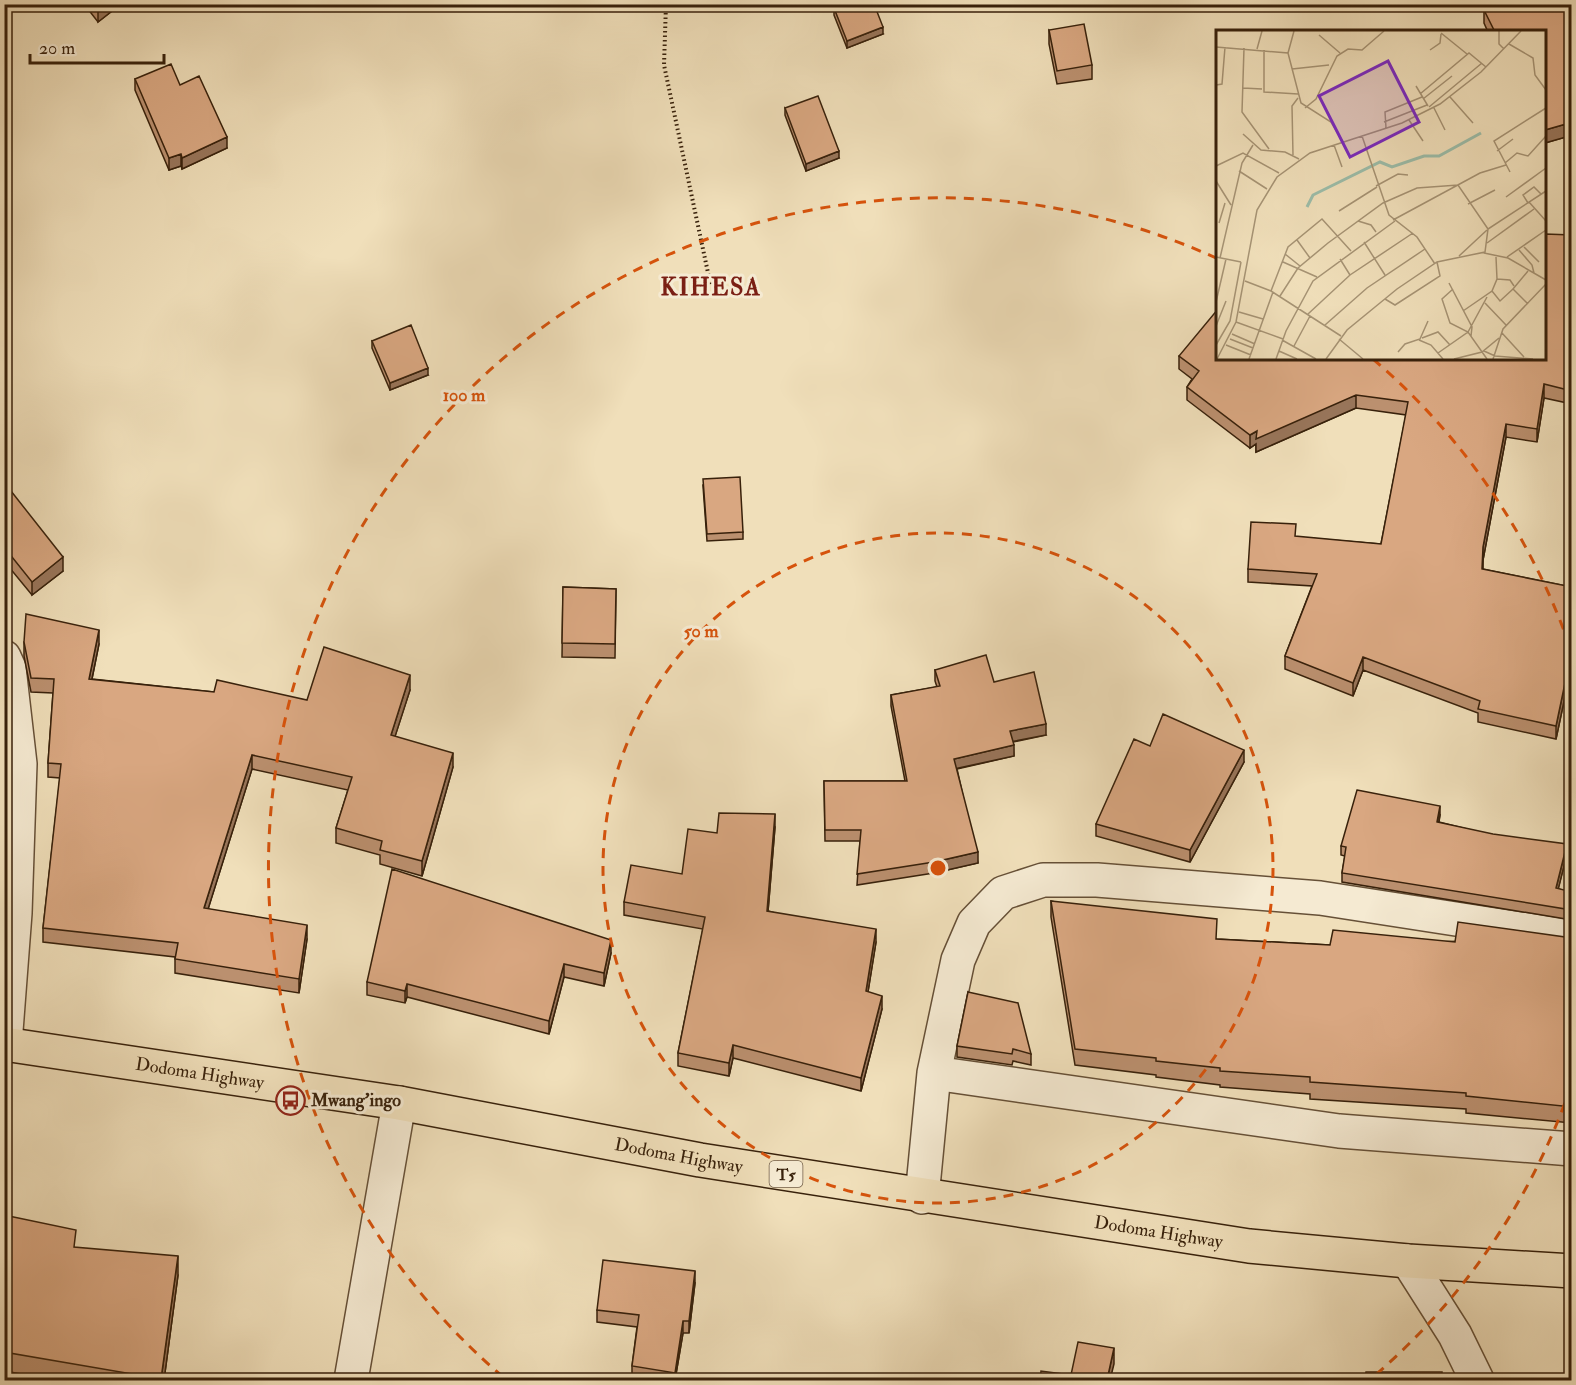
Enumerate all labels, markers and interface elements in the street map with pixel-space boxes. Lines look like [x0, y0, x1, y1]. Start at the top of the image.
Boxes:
scale bar [30, 27, 164, 65]
inset map [1216, 30, 1546, 360]
text: 20 m [39, 37, 75, 60]
district label: KIHESA [660, 272, 762, 303]
text: 100 m [443, 384, 486, 407]
text: 50 m [684, 620, 719, 643]
centre of rings [928, 858, 948, 878]
street label: Dodoma Highway [134, 1053, 267, 1095]
bus stop icon: Mwang'ingo [274, 1084, 306, 1116]
place label: Mwang'ingo [310, 1089, 401, 1112]
street label: Dodoma Highway [613, 1133, 745, 1179]
road number: T5 [770, 1161, 802, 1187]
street label: Dodoma Highway [1093, 1211, 1226, 1254]

